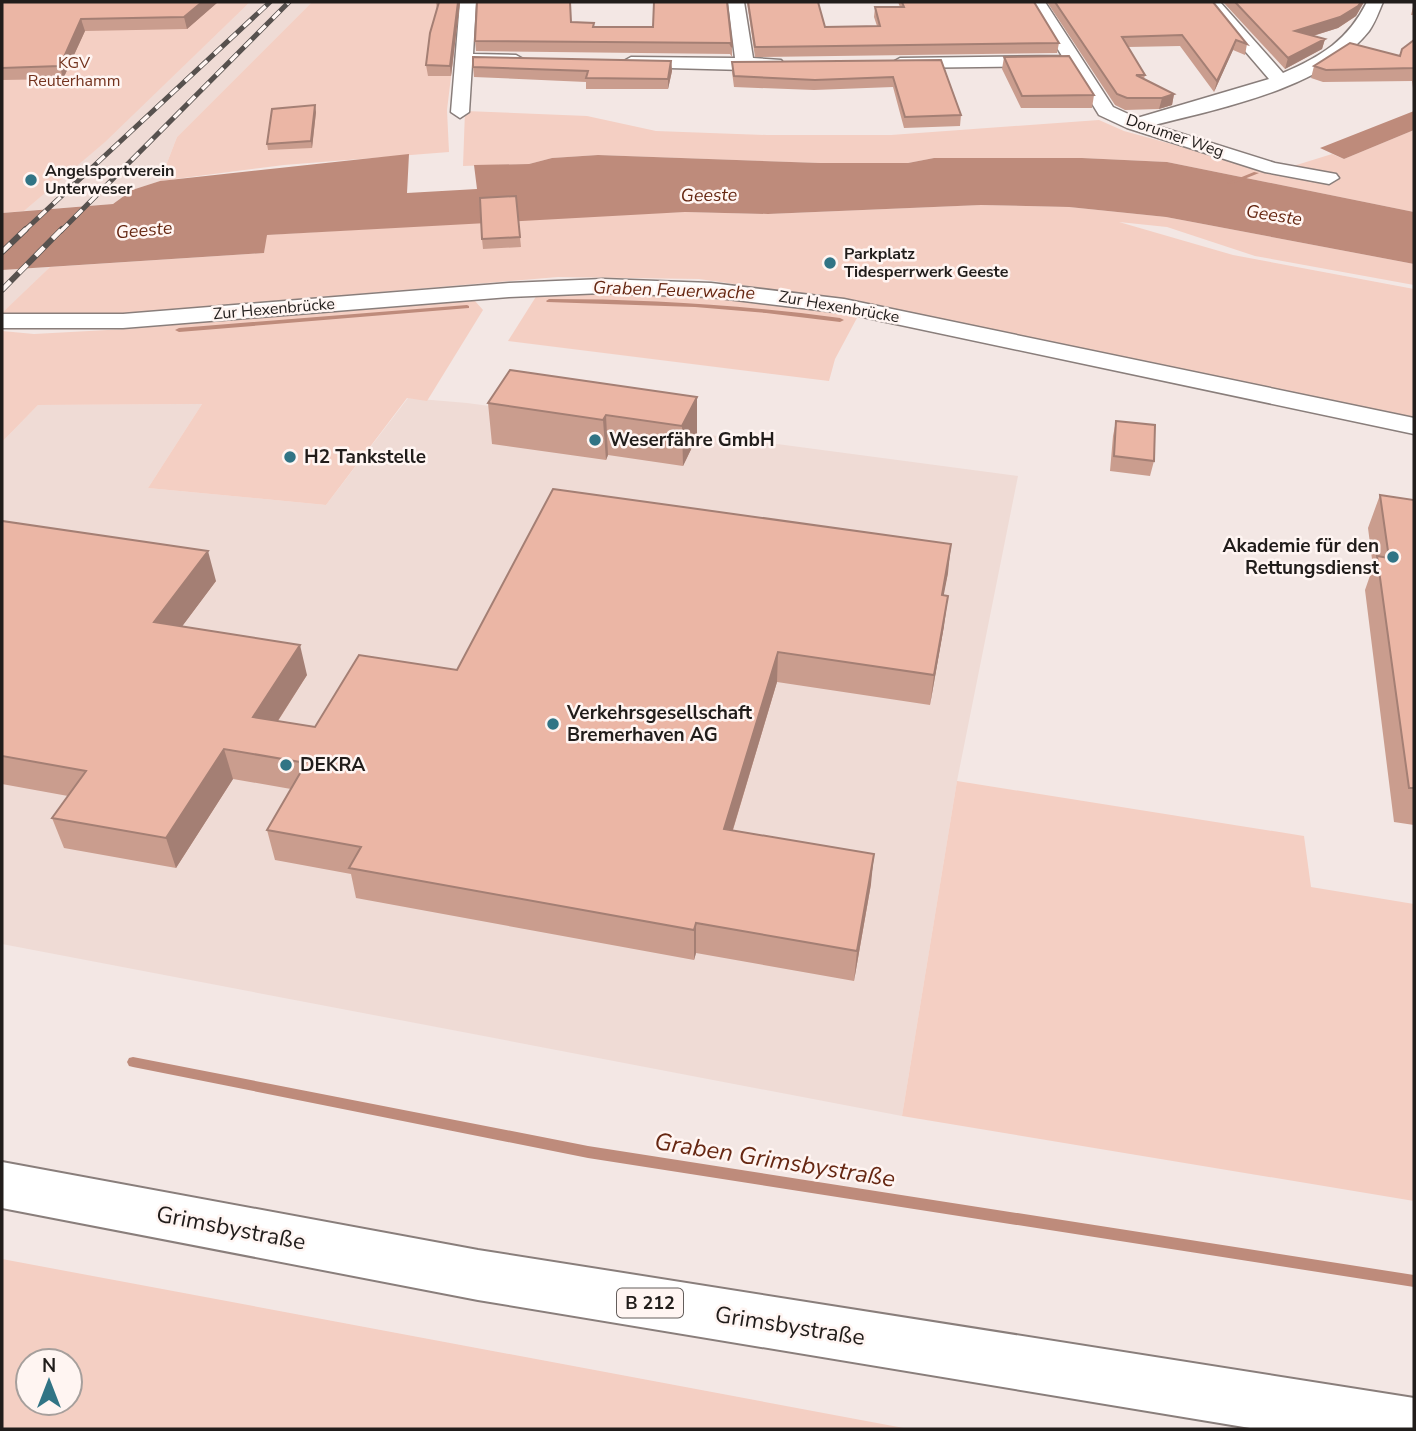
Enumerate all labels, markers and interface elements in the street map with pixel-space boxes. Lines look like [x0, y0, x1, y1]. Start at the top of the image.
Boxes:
park label: KGV Reuterhamm [28, 52, 120, 92]
street label: Dorumer Weg [1123, 109, 1227, 163]
place label: Angelsportverein Unterweser [45, 160, 174, 200]
marker: Angelsportverein Unterweser [23, 172, 39, 188]
water label: Geeste [681, 183, 738, 207]
water label: Geeste [1244, 199, 1304, 231]
water label: Geeste [115, 216, 174, 244]
place label: Parkplatz Tidesperrwerk Geeste [844, 243, 1009, 283]
marker: Parkplatz Tidesperrwerk Geeste [822, 255, 838, 271]
water label: Graben Feuerwache [592, 275, 756, 305]
street label: Zur Hexenbrücke [777, 286, 901, 328]
street label: Zur Hexenbrücke [212, 293, 336, 325]
place label: Weserfähre GmbH [609, 427, 775, 453]
marker: Weserfähre GmbH [587, 432, 603, 448]
place label: H2 Tankstelle [304, 444, 426, 470]
marker: H2 Tankstelle [282, 449, 298, 465]
place label: Akademie für den Rettungsdienst [1222, 533, 1380, 581]
marker: Akademie für den Rettungsdienst [1385, 549, 1401, 565]
place label: Verkehrsgesellschaft Bremerhaven AG [566, 700, 753, 748]
marker: Verkehrsgesellschaft Bremerhaven AG [545, 716, 561, 732]
place label: DEKRA [300, 752, 366, 778]
marker: DEKRA [278, 757, 294, 773]
water label: Graben Grimsbystraße [652, 1125, 898, 1195]
street label: Grimsbystraße [154, 1198, 308, 1258]
road number: B 212 [617, 1288, 683, 1318]
street label: Grimsbystraße [713, 1299, 867, 1353]
north arrow [14, 1347, 84, 1417]
text: N [42, 1353, 56, 1379]

